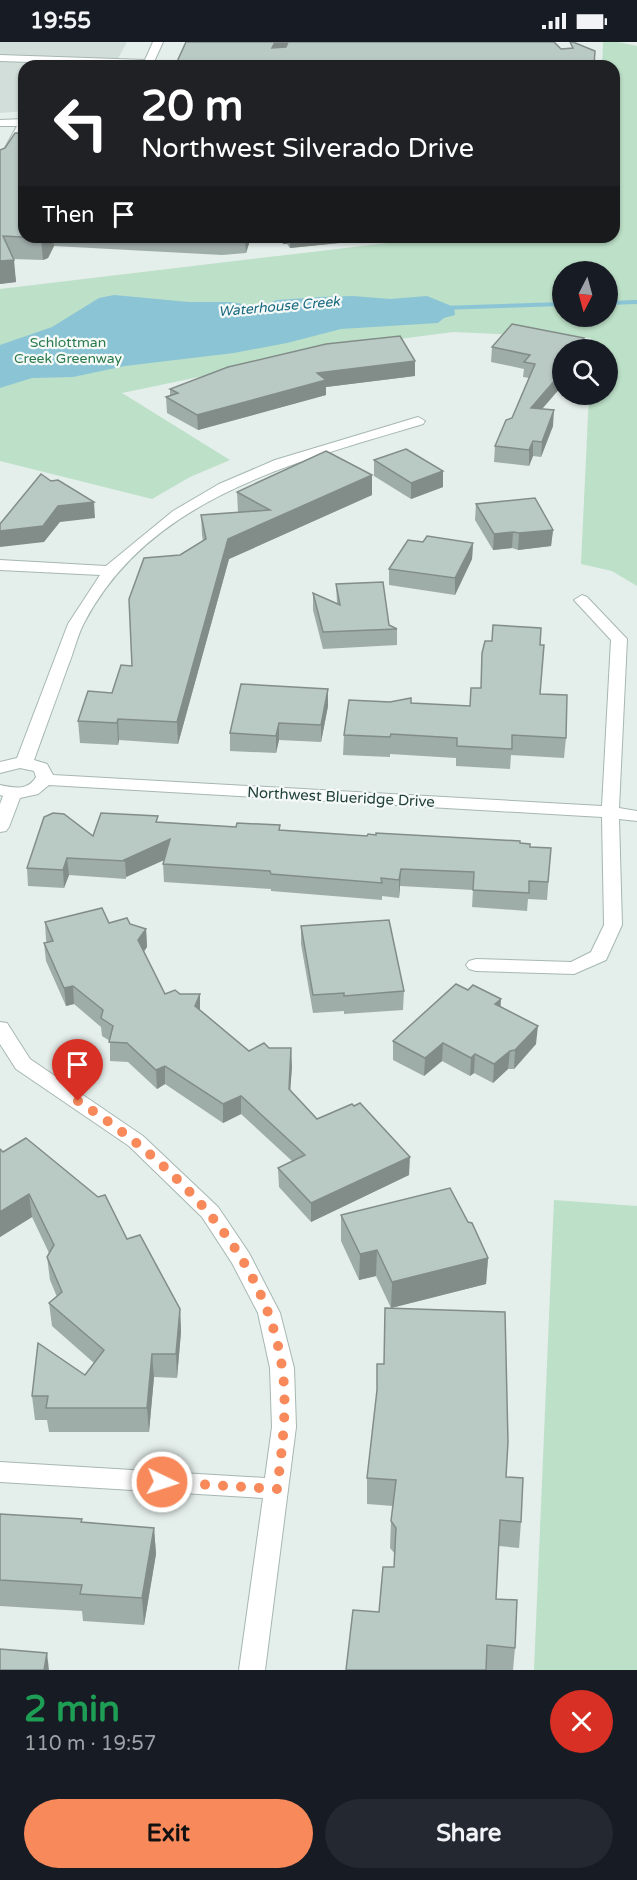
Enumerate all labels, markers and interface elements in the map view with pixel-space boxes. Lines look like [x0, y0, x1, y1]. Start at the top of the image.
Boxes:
text: 19:55 [30, 8, 91, 34]
text: 20 m [141, 81, 243, 132]
icon: left [42, 84, 120, 162]
text: Northwest Silverado Drive [141, 132, 474, 165]
icon: arrive [107, 198, 140, 231]
text: Then [42, 202, 95, 228]
north arrow [552, 261, 618, 327]
map controls [552, 261, 618, 405]
water label: Waterhouse Creek [218, 293, 342, 320]
park label: Schlottman Creek Greenway [14, 334, 123, 367]
button: search [552, 339, 618, 405]
street label: Northwest Blueridge Drive [247, 783, 435, 811]
pin [52, 1039, 103, 1101]
icon: arrive [61, 1048, 94, 1081]
position arrow [130, 1450, 194, 1514]
text: 2 min [24, 1688, 120, 1731]
button: close [550, 1690, 613, 1753]
text: 110 m · 19:57 [24, 1732, 156, 1756]
button: Exit [24, 1799, 313, 1868]
button: Share [325, 1799, 613, 1868]

